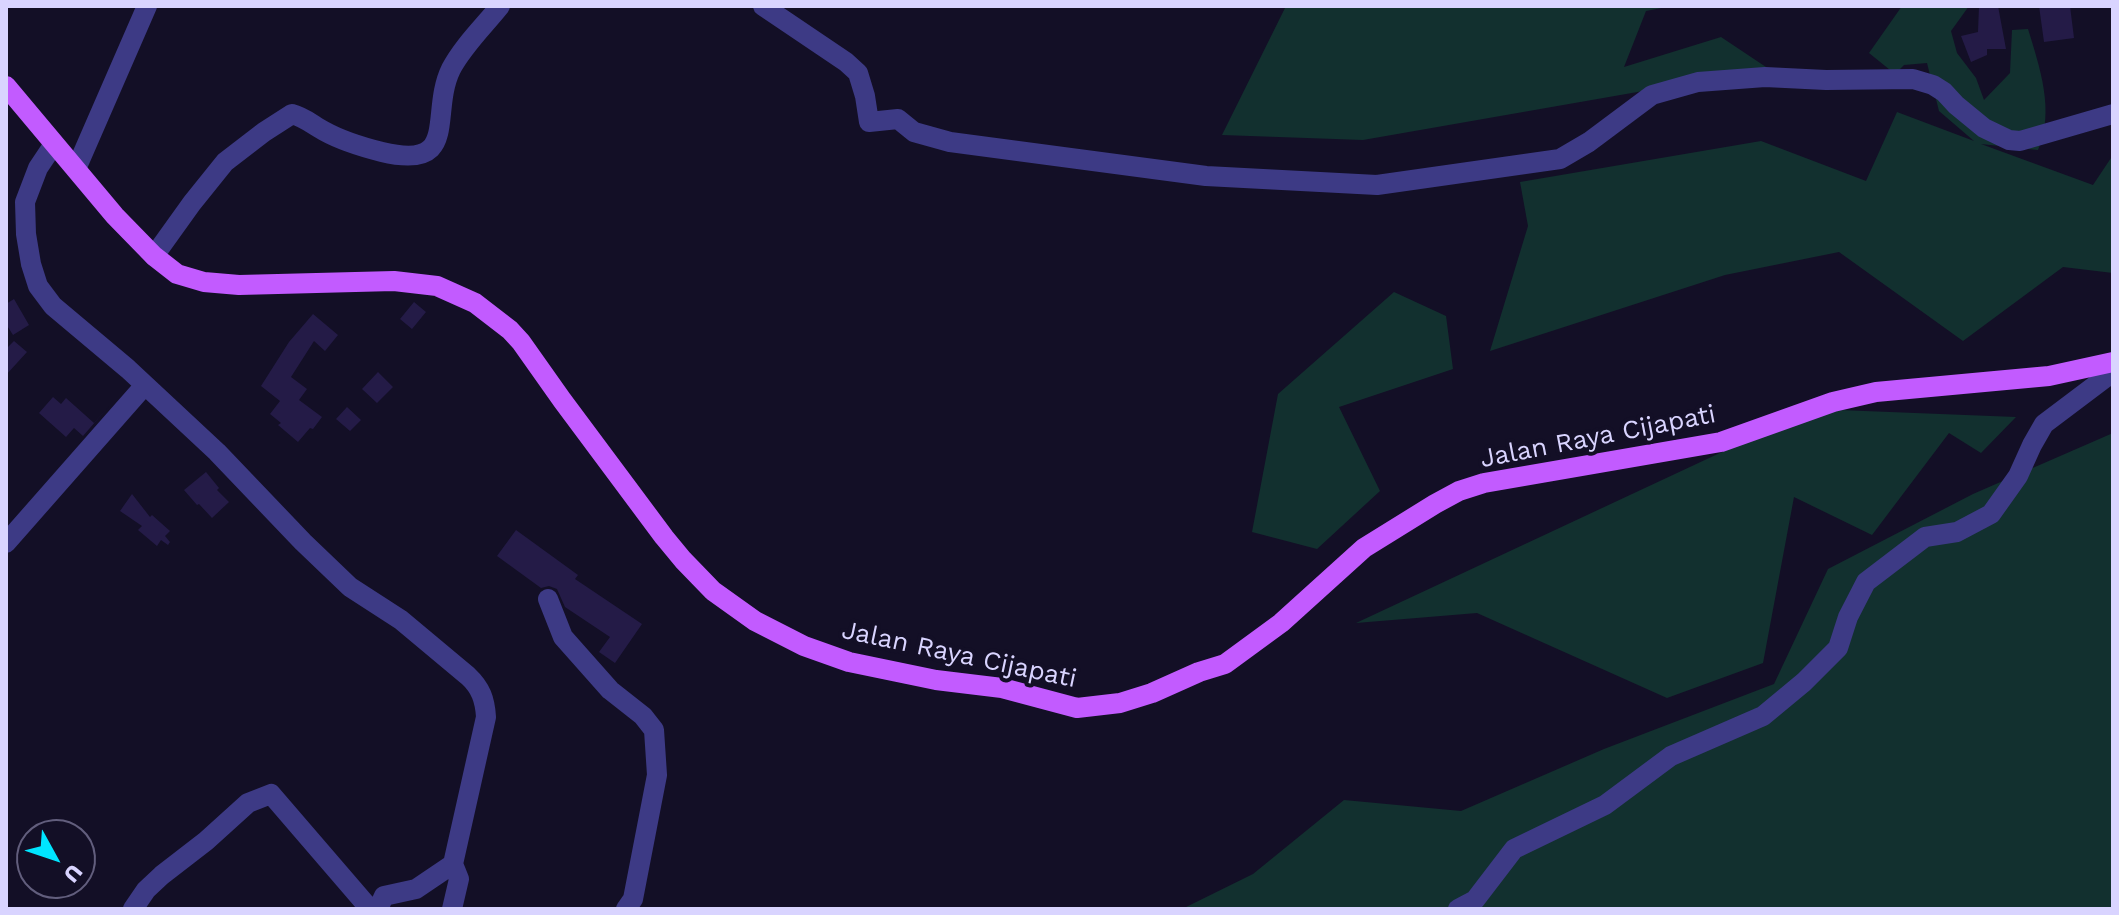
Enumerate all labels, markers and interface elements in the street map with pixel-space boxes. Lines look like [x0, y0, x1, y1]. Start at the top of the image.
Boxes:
street label: Jalan Raya Cijapati [1478, 399, 1718, 475]
street label: Jalan Raya Cijapati [839, 615, 1079, 695]
north arrow [16, 819, 96, 899]
text: U [59, 859, 88, 887]

